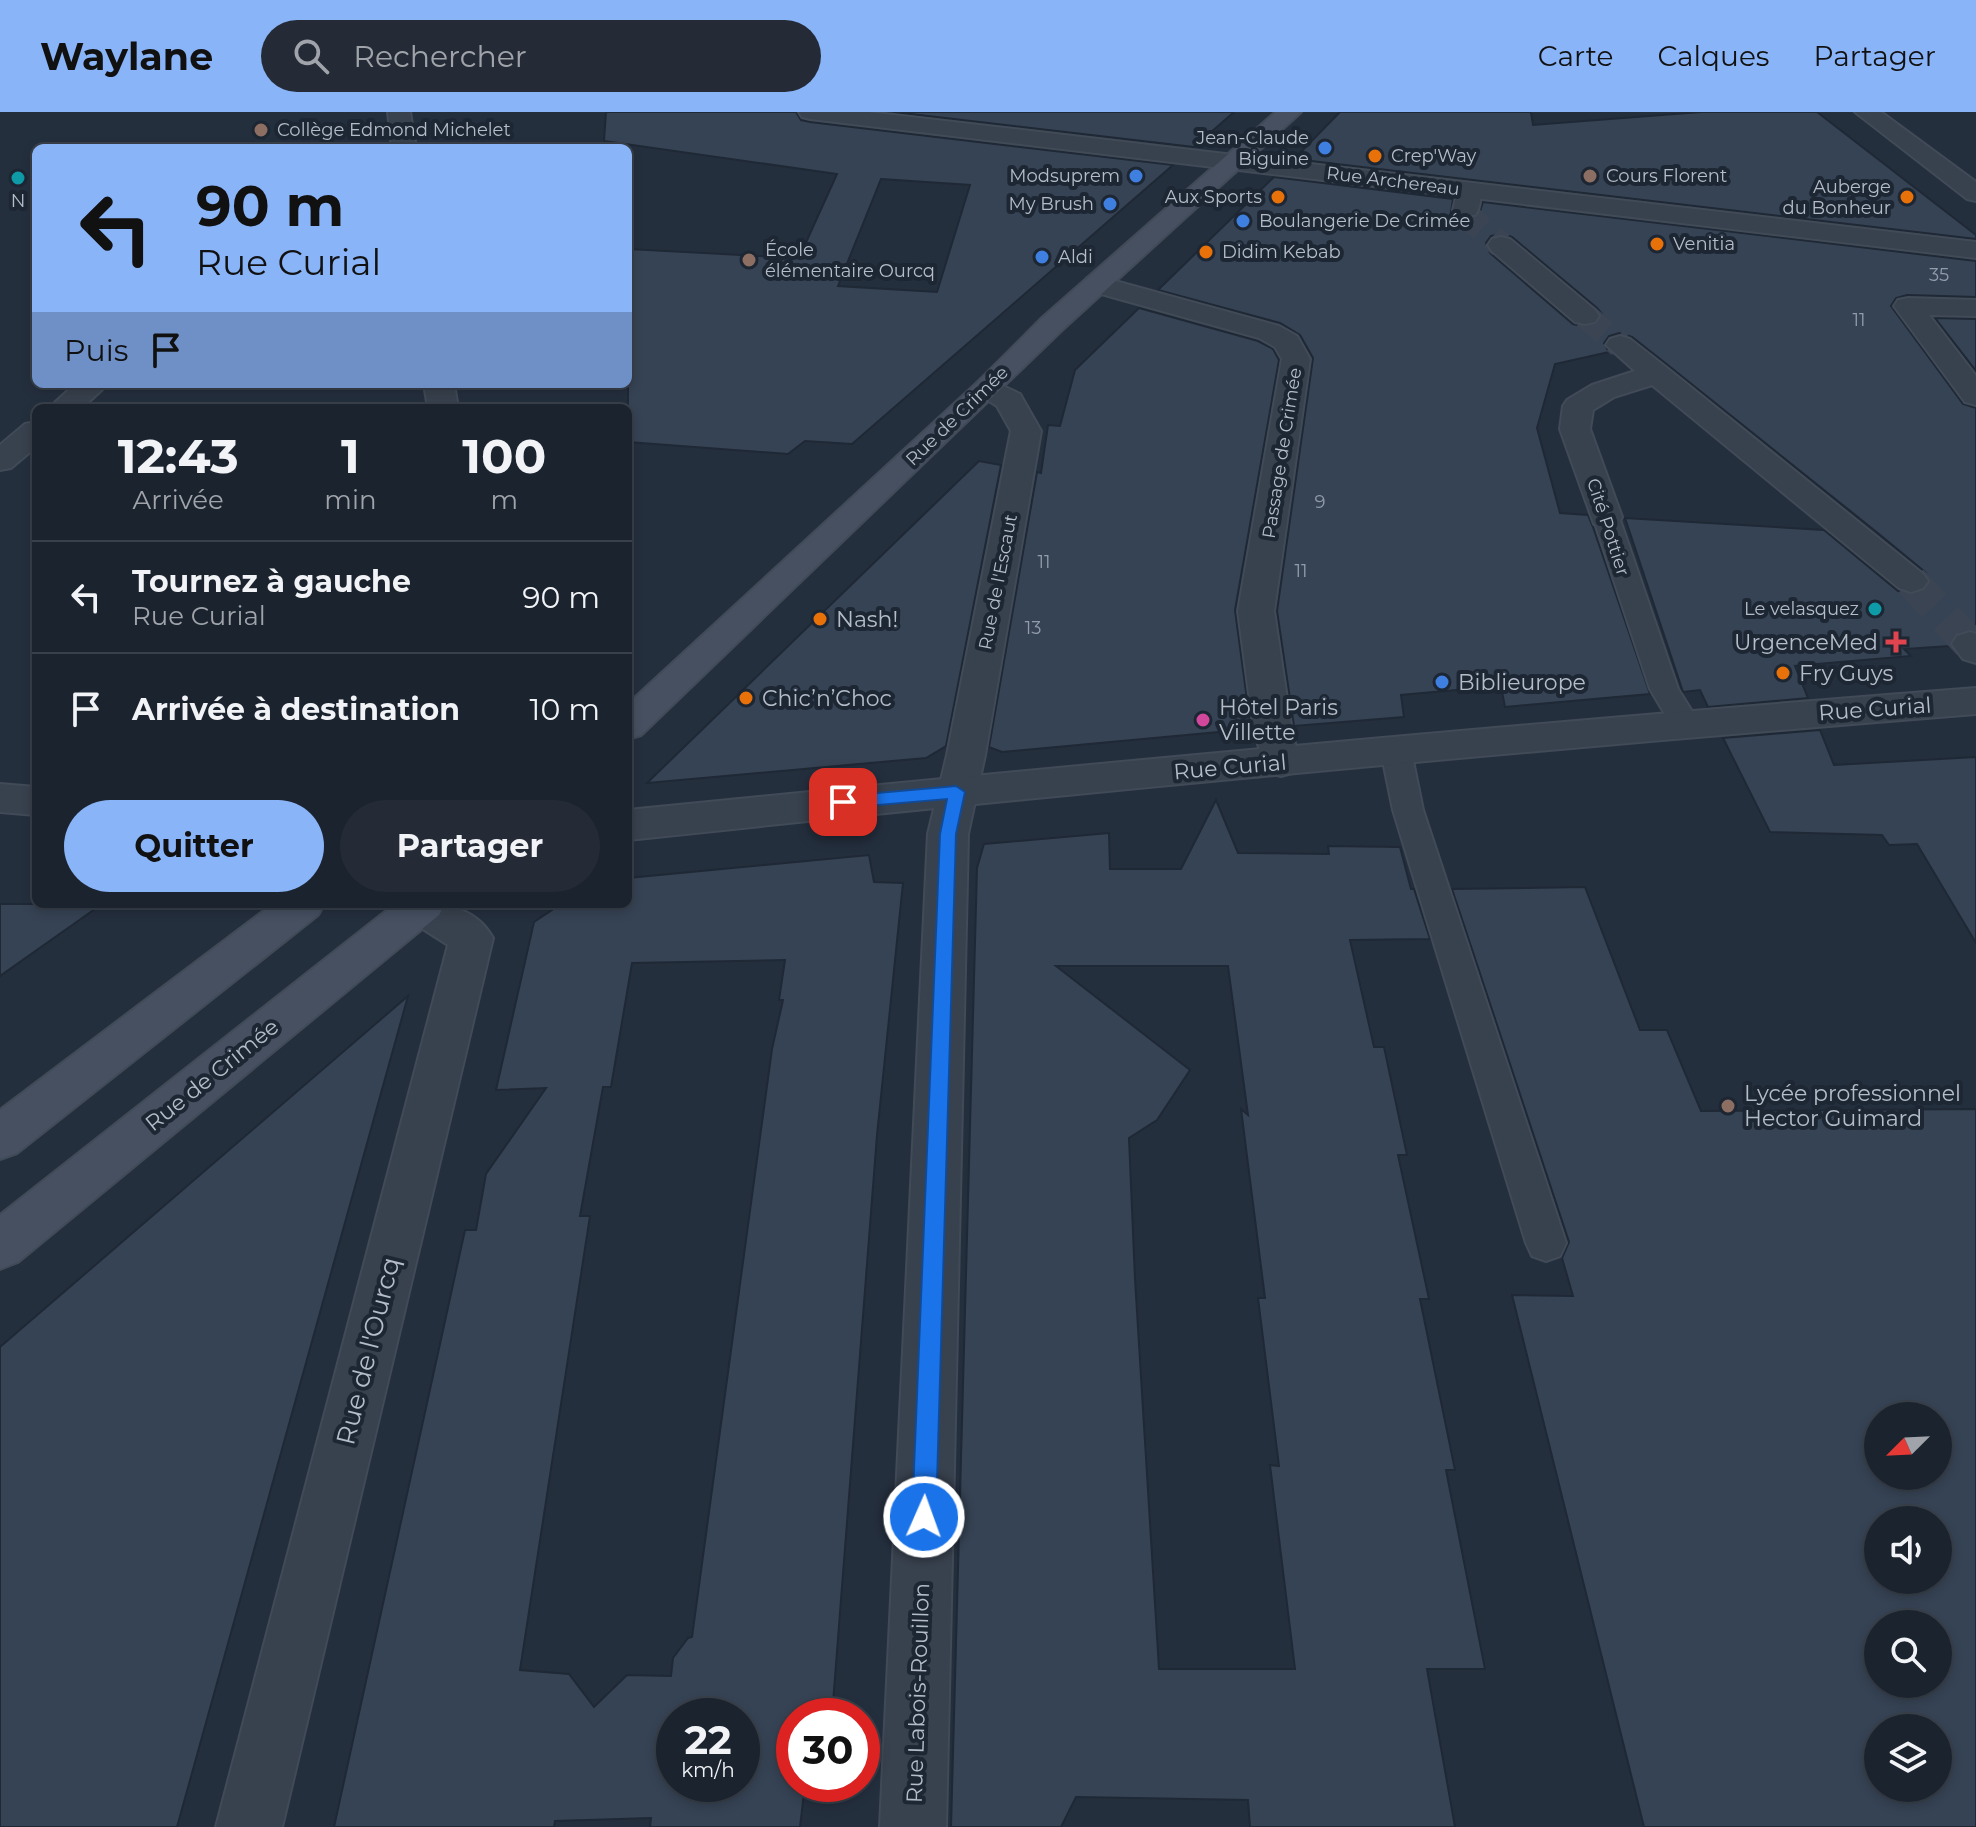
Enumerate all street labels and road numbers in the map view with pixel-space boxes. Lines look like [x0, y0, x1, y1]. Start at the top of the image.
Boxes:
street label: Rue Archereau [1325, 162, 1461, 200]
street label: Rue de Crimée [901, 361, 1013, 470]
street label: Passage de Crimée [1258, 366, 1306, 540]
street label: Cité Pottier [1582, 475, 1634, 579]
street label: Rue de l'Escaut [974, 512, 1022, 652]
street label: Rue Curial [1818, 692, 1932, 726]
street label: Rue Curial [1172, 749, 1288, 785]
street label: Rue de Crimée [140, 1013, 284, 1137]
street label: Rue de l'Ourcq [329, 1254, 407, 1448]
street label: Rue Labois-Rouillon [901, 1582, 935, 1804]

